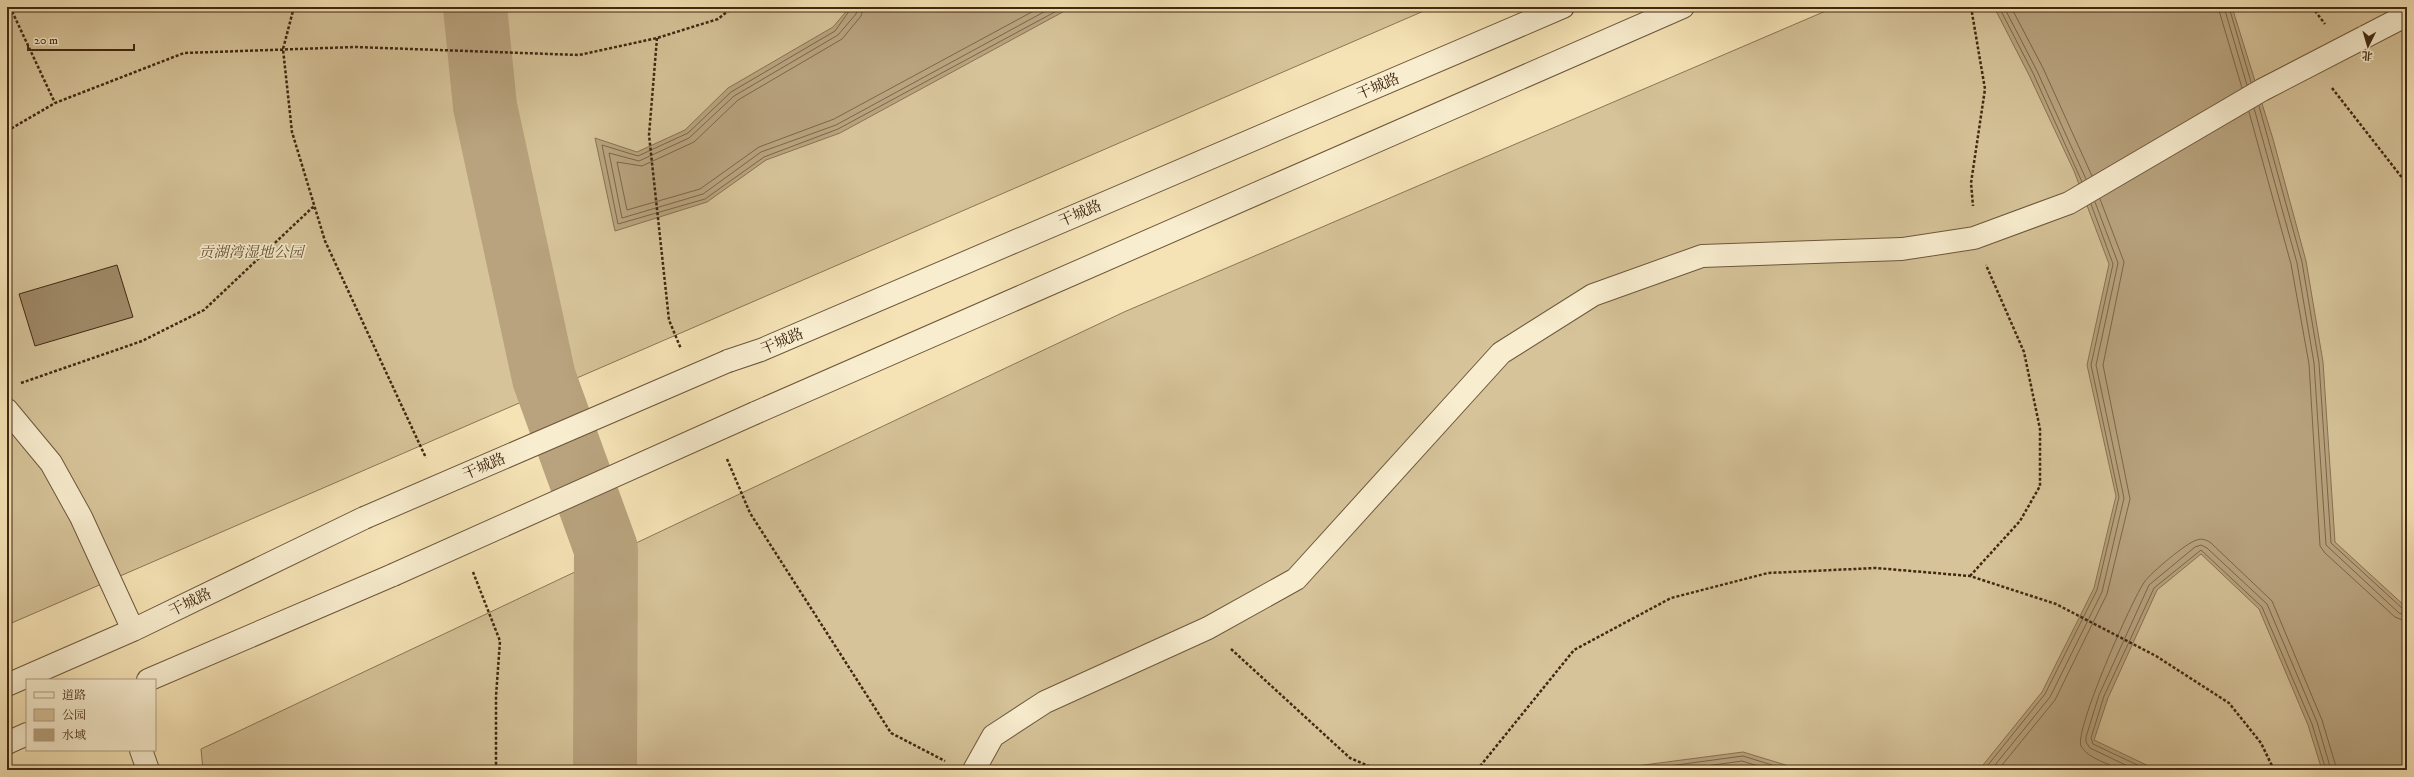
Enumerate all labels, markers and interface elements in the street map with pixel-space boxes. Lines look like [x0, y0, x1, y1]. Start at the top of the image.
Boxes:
scale bar [28, 26, 134, 52]
north arrow [2348, 26, 2388, 66]
text: 20 m [34, 33, 58, 48]
text: 北 [2361, 48, 2373, 62]
street label: 干城路 [1354, 69, 1403, 104]
street label: 干城路 [1056, 196, 1105, 231]
park label: 贡湖湾湿地公园 [198, 243, 305, 262]
street label: 干城路 [758, 324, 807, 359]
street label: 干城路 [460, 449, 509, 484]
street label: 干城路 [166, 584, 215, 621]
legend [26, 679, 156, 751]
text: 道路 [62, 688, 86, 703]
text: 公园 [62, 708, 86, 723]
text: 水域 [62, 728, 86, 743]

